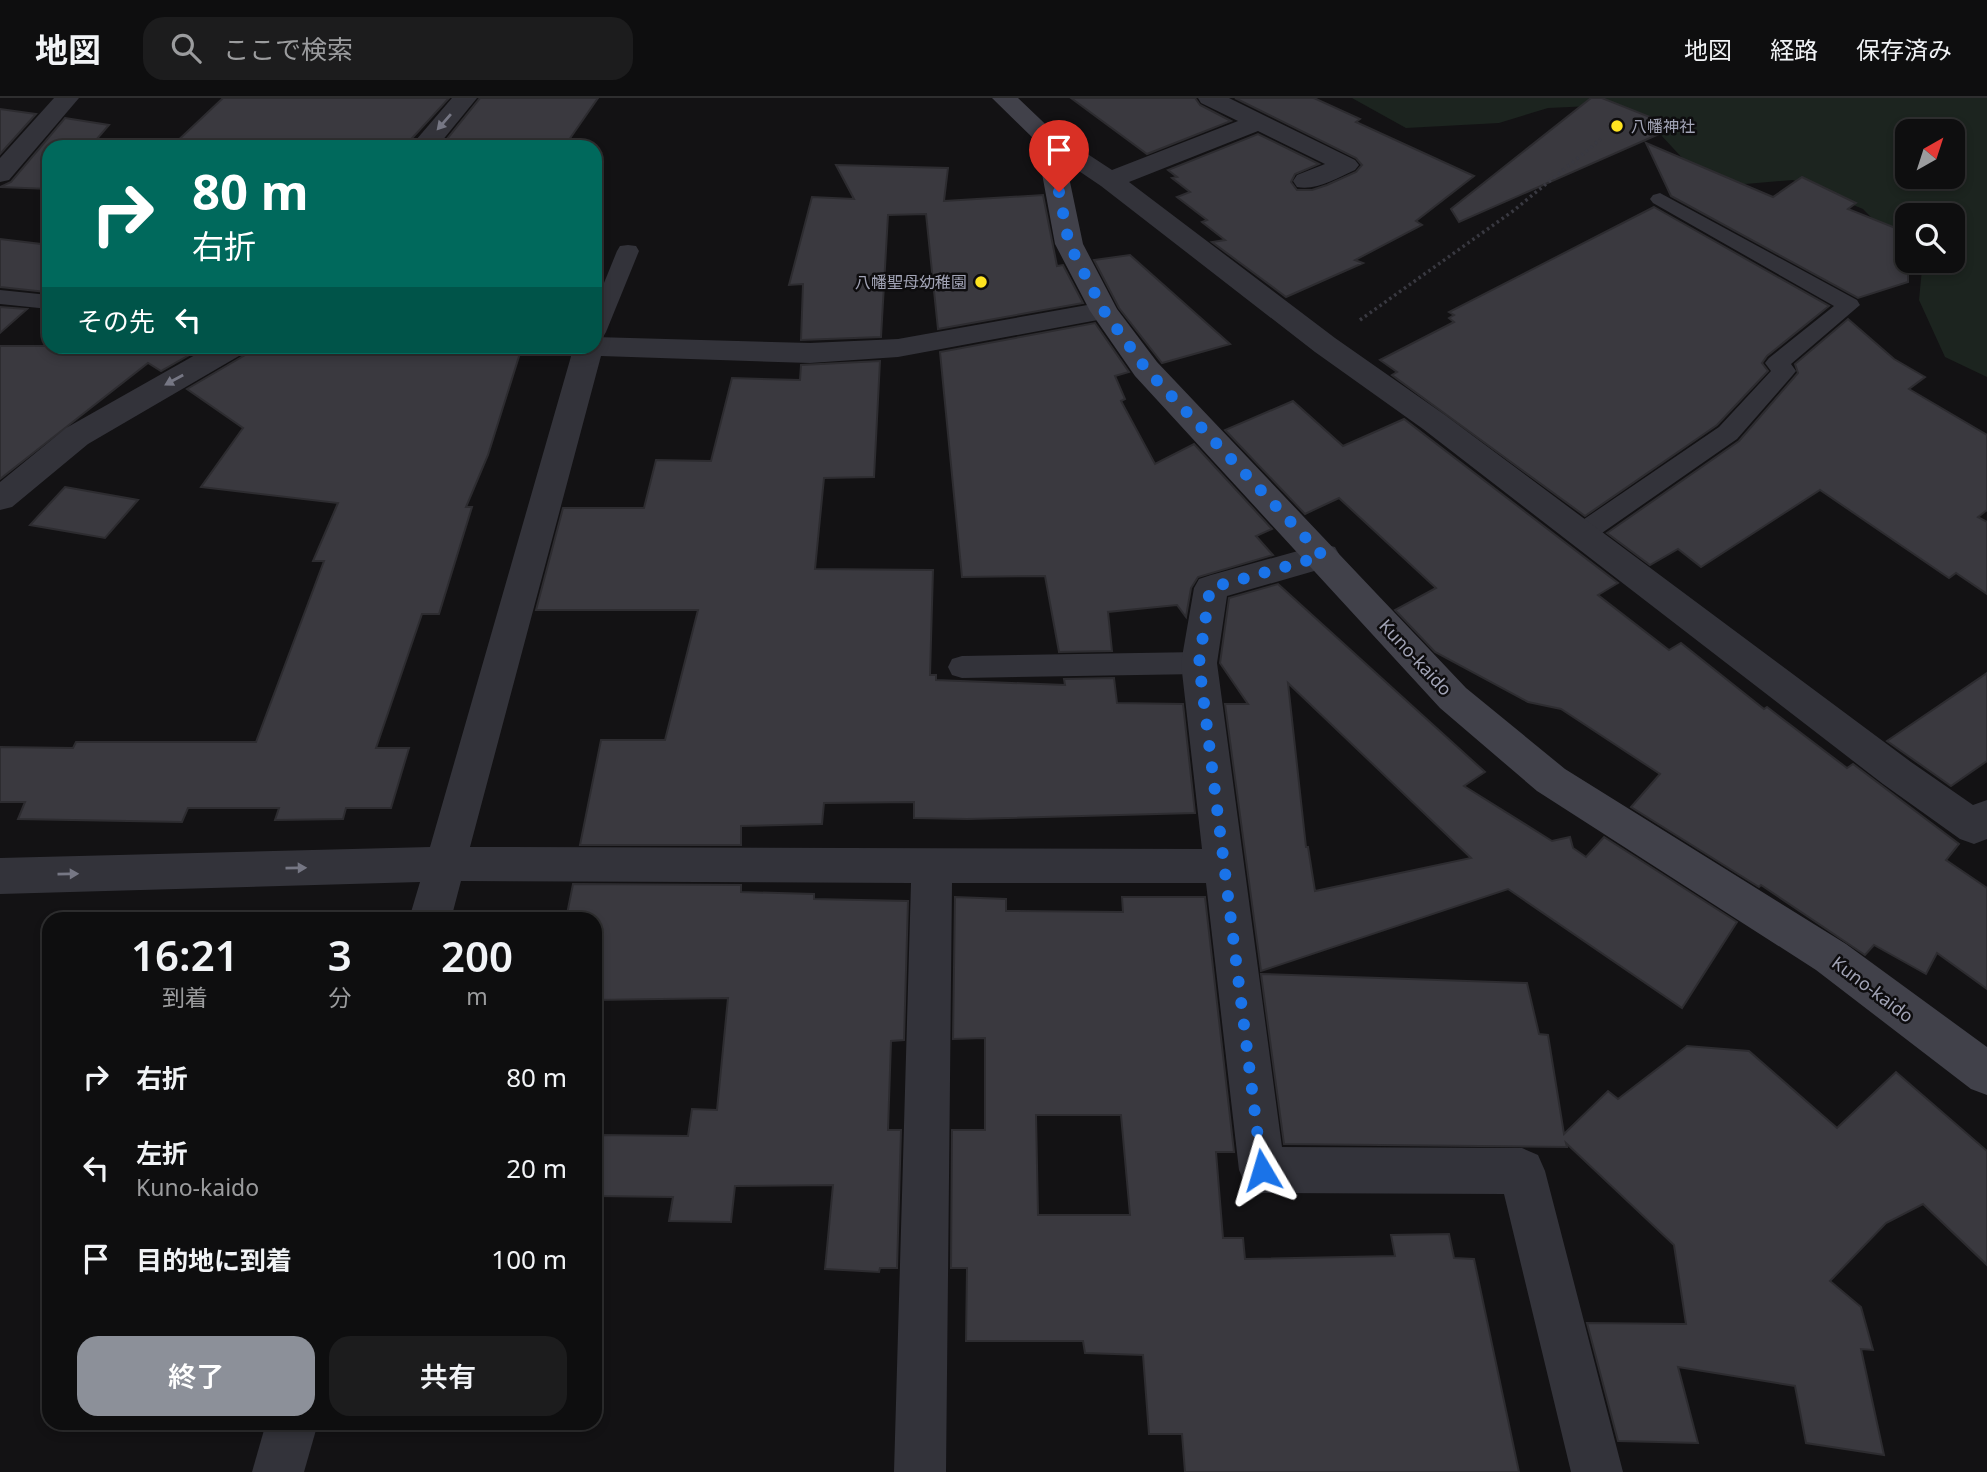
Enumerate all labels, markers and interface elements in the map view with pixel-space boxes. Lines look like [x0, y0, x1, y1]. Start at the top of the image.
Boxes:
search box [143, 17, 633, 80]
text: 地図 [35, 27, 101, 72]
icon: search [167, 29, 205, 67]
text: ここで検索 [223, 31, 353, 67]
text: 地図 [1684, 33, 1732, 66]
text: 経路 [1770, 33, 1818, 66]
text: 保存済み [1856, 33, 1952, 66]
one-way arrow [437, 114, 452, 131]
place label: 八幡神社 [1631, 115, 1695, 137]
marker: 八幡神社 [1609, 118, 1625, 134]
north arrow [1895, 119, 1965, 189]
map controls [1895, 119, 1965, 273]
pin [1029, 120, 1089, 192]
icon: arrive [1040, 131, 1078, 169]
text: 80 m [192, 158, 309, 224]
icon: right [77, 168, 168, 259]
button: search [1895, 203, 1965, 273]
text: 右折 [192, 224, 256, 267]
place label: 八幡聖母幼稚園 [855, 271, 967, 293]
marker: 八幡聖母幼稚園 [973, 274, 989, 290]
icon: left [169, 301, 207, 339]
text: その先 [77, 303, 155, 339]
one-way arrow [165, 374, 184, 386]
street label: Kuno-kaido [1374, 614, 1458, 700]
one-way arrow [285, 862, 307, 874]
one-way arrow [57, 868, 79, 880]
text: 16:21 [131, 926, 239, 983]
text: 3 [328, 926, 352, 983]
text: 200 [441, 927, 513, 984]
street label: Kuno-kaido [1827, 950, 1919, 1028]
text: m [466, 980, 488, 1012]
text: 到着 [162, 981, 208, 1013]
text: 分 [328, 981, 351, 1013]
icon: right [77, 1058, 115, 1096]
text: 80 m [506, 1059, 567, 1095]
text: 右折 [136, 1060, 188, 1096]
position arrow [1225, 1133, 1299, 1207]
text: 左折 [136, 1135, 188, 1171]
icon: left [77, 1149, 115, 1187]
text: 20 m [506, 1150, 567, 1186]
text: Kuno-kaido [136, 1171, 259, 1203]
icon: arrive [77, 1240, 115, 1278]
text: 100 m [491, 1241, 567, 1277]
text: 目的地に到着 [136, 1242, 292, 1278]
button: 終了 [77, 1336, 315, 1416]
button: 共有 [329, 1336, 567, 1416]

